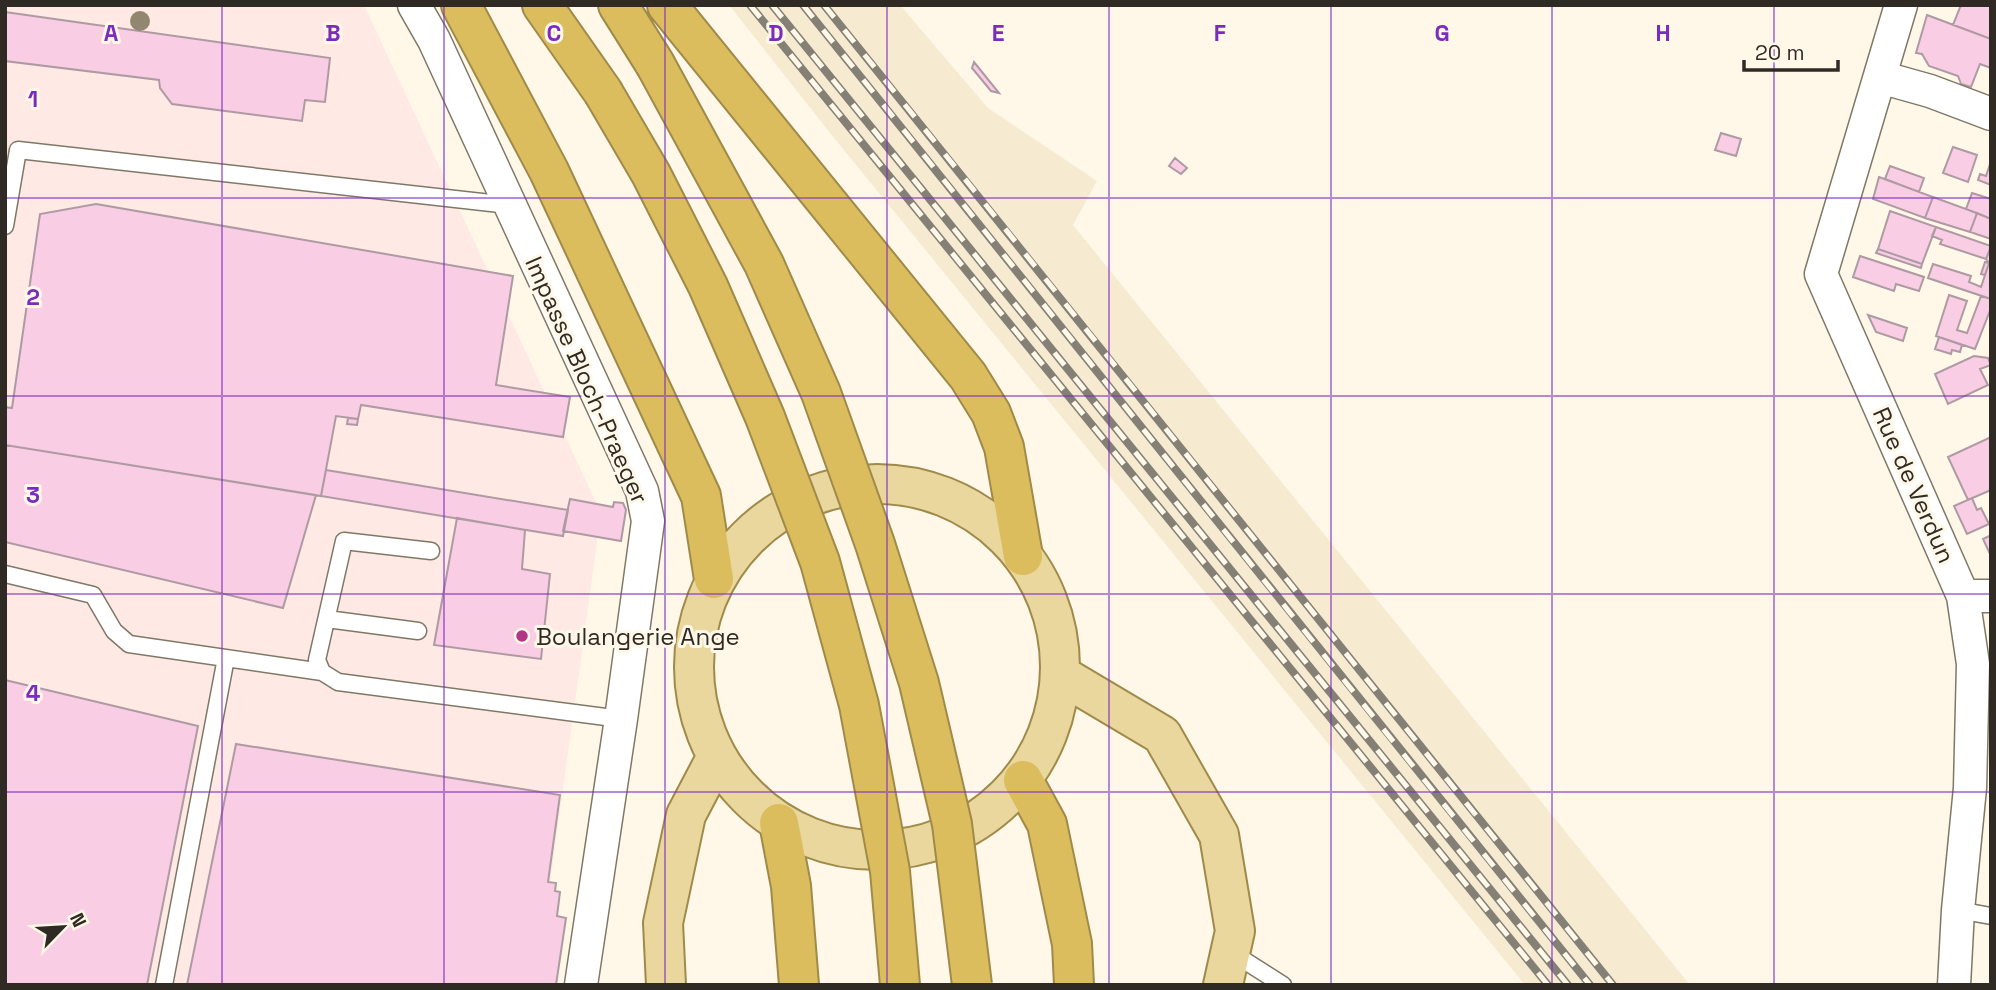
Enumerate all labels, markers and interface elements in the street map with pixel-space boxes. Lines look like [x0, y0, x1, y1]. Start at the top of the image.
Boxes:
text: A [104, 18, 119, 48]
text: B [325, 18, 341, 48]
text: C [547, 18, 561, 48]
text: D [768, 18, 784, 48]
text: E [992, 18, 1004, 48]
text: F [1214, 18, 1226, 48]
text: G [1434, 18, 1450, 48]
text: H [1655, 18, 1671, 48]
scale bar [1744, 28, 1839, 72]
text: 20 m [1755, 39, 1805, 66]
text: 1 [28, 84, 38, 114]
street label: Impasse Bloch-Praeger [518, 252, 656, 508]
text: 2 [26, 282, 40, 312]
street label: Rue de Verdun [1866, 402, 1962, 568]
text: 3 [26, 480, 40, 510]
place label: Boulangerie Ange [536, 621, 740, 652]
marker: Boulangerie Ange [514, 628, 530, 644]
text: 4 [26, 678, 41, 708]
north arrow [28, 892, 98, 962]
text: N [64, 909, 92, 931]

